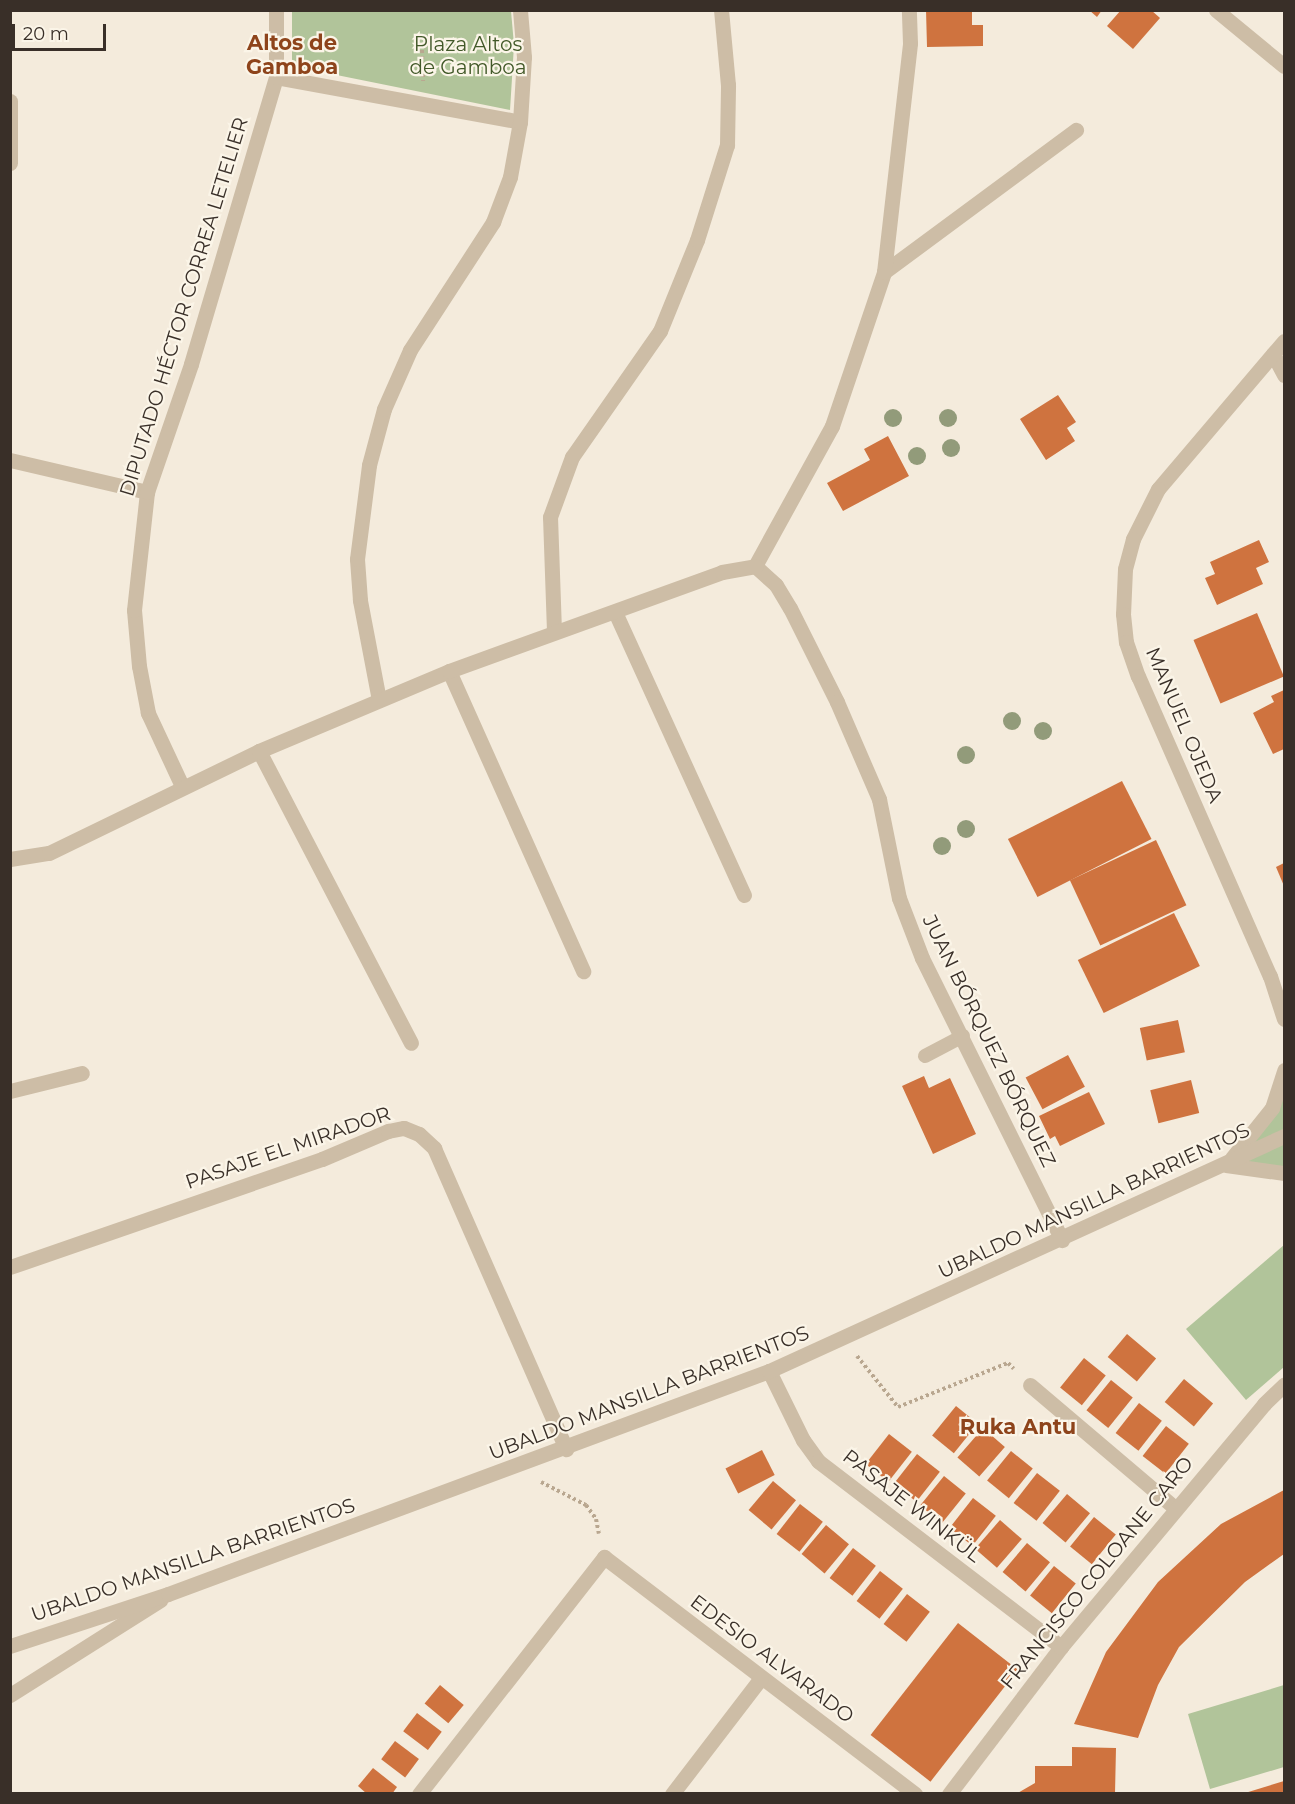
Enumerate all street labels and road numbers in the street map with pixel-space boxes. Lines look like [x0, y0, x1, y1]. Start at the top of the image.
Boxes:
street label: DIPUTADO HÉCTOR CORREA LETELIER [115, 115, 253, 499]
street label: MANUEL OJEDA [1140, 644, 1228, 806]
street label: JUAN BÓRQUEZ BÓRQUEZ [917, 911, 1061, 1171]
street label: PASAJE EL MIRADOR [182, 1102, 394, 1194]
street label: UBALDO MANSILLA BARRIENTOS [934, 1118, 1254, 1284]
street label: UBALDO MANSILLA BARRIENTOS [486, 1321, 812, 1465]
street label: PASAJE WINKÜL [838, 1444, 986, 1568]
street label: FRANCISCO COLOANE CARO [996, 1452, 1198, 1694]
street label: UBALDO MANSILLA BARRIENTOS [28, 1493, 358, 1627]
street label: EDESIO ALVARADO [686, 1590, 858, 1728]

